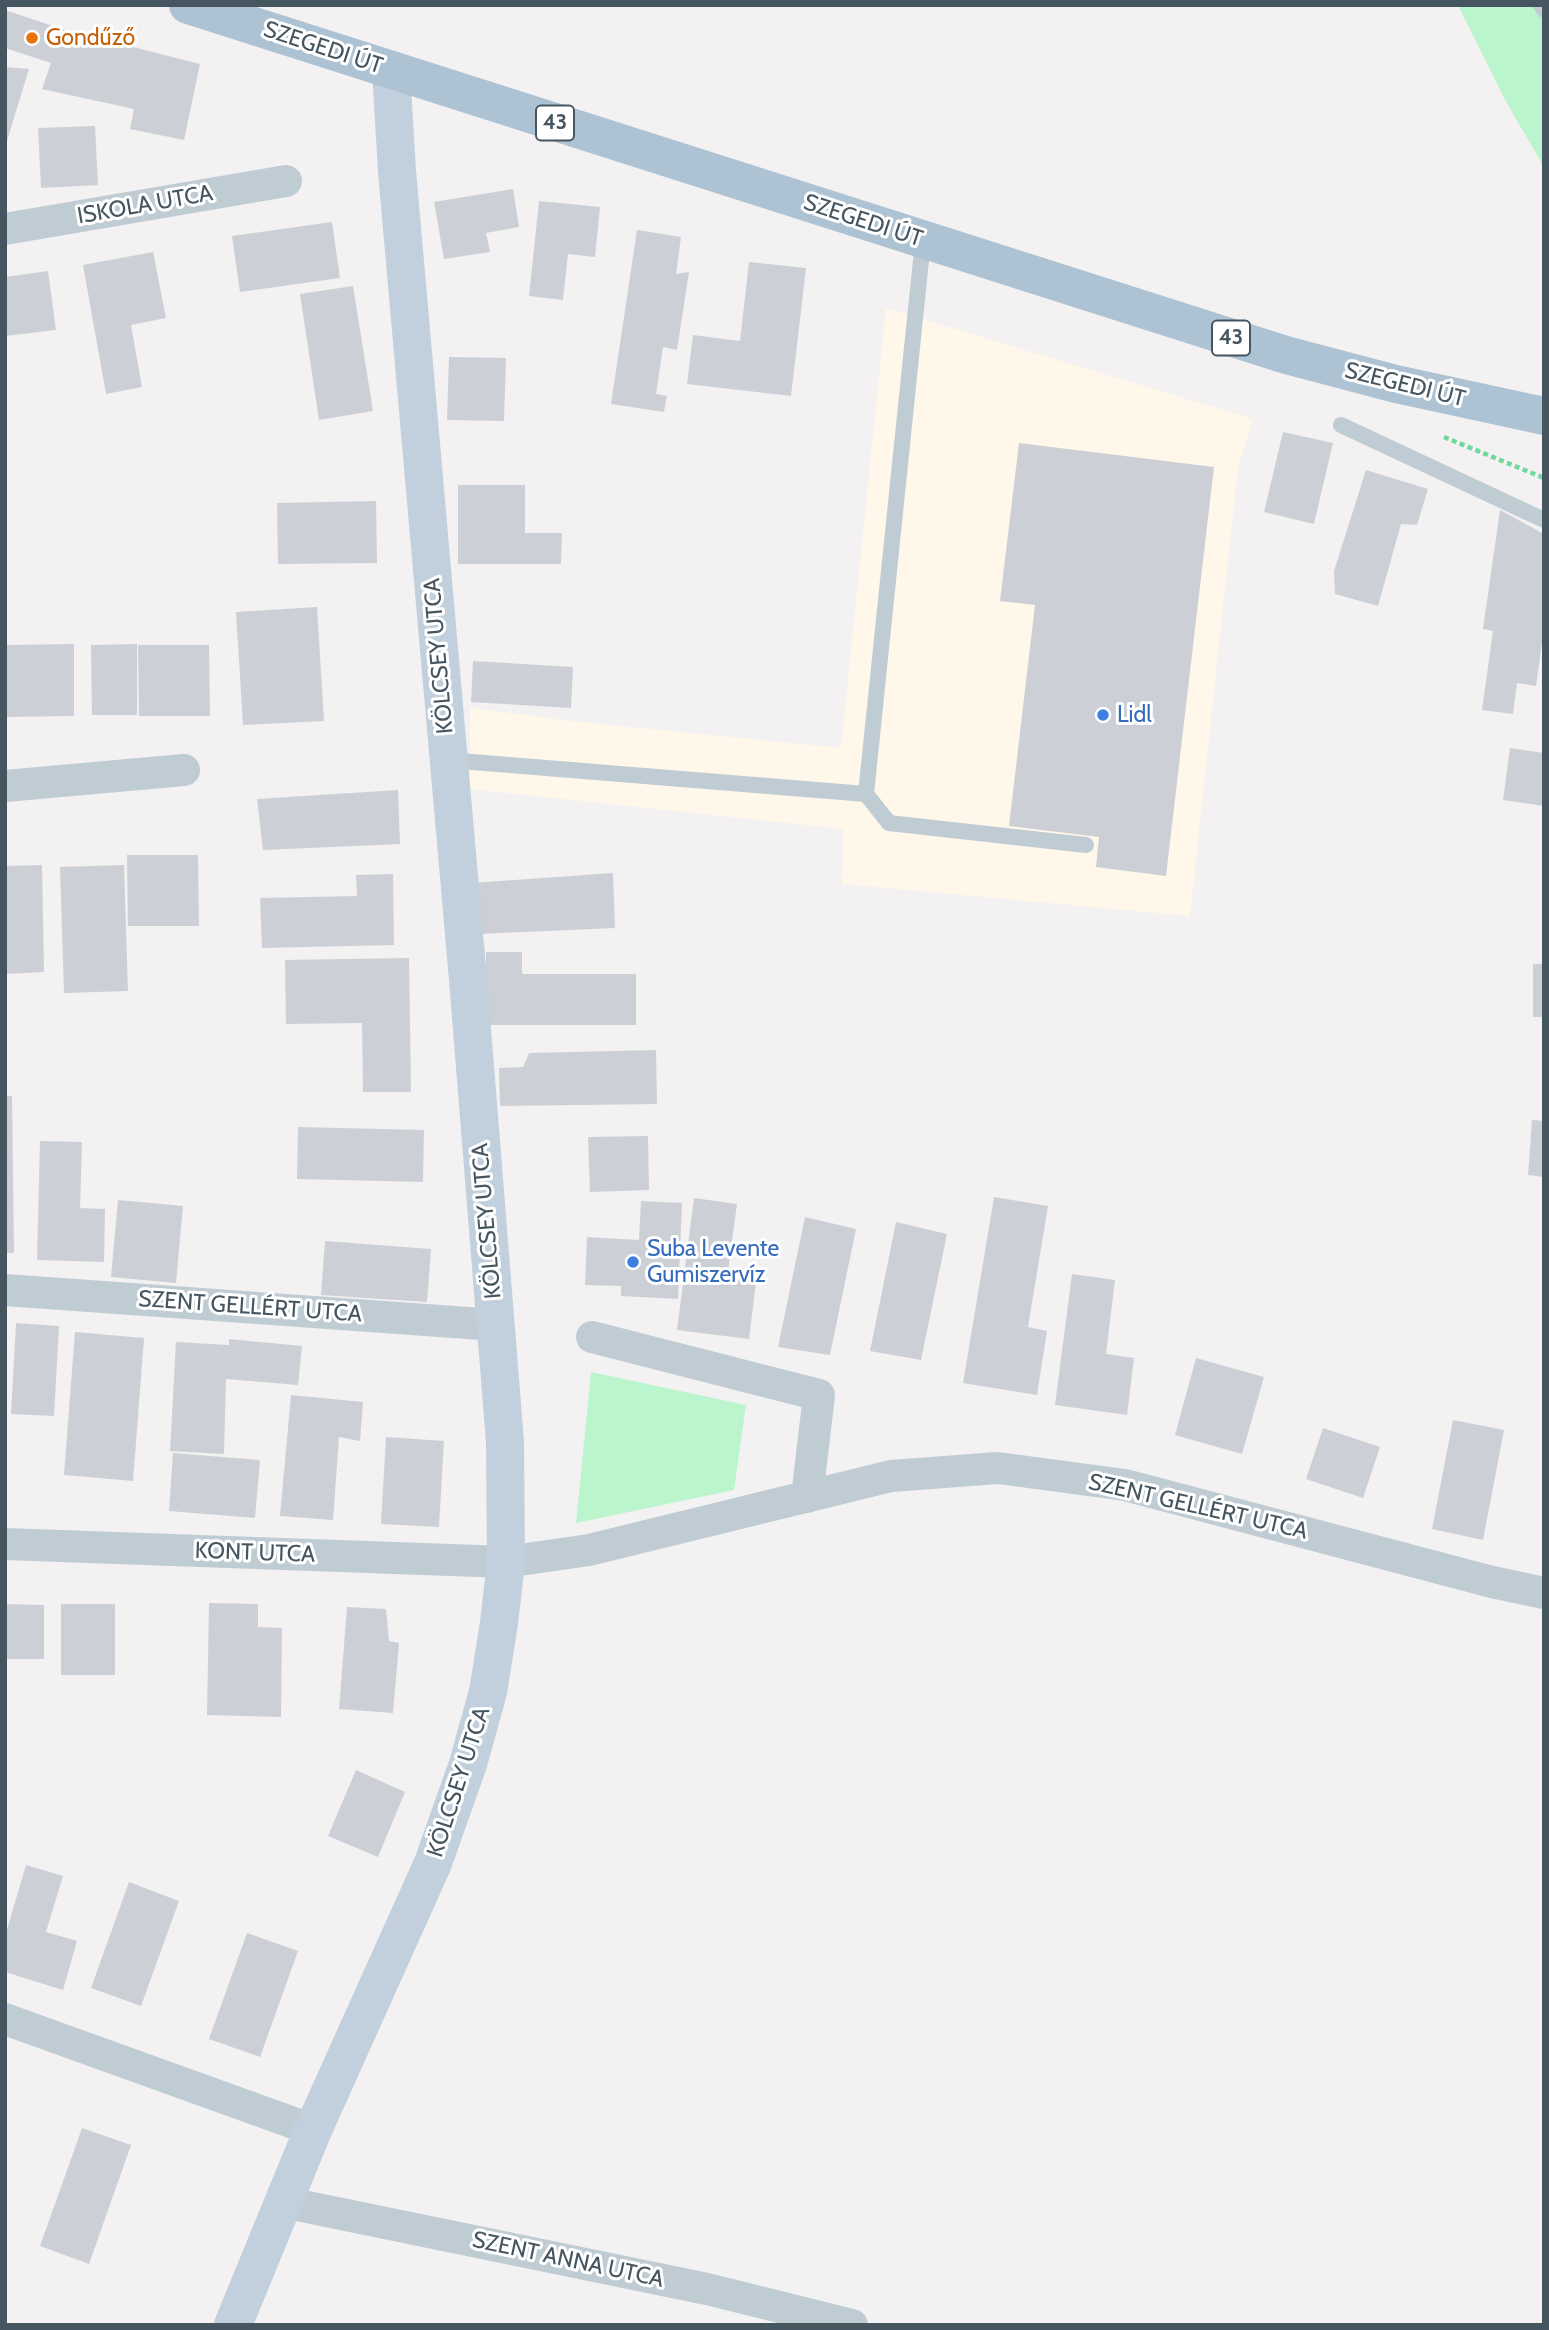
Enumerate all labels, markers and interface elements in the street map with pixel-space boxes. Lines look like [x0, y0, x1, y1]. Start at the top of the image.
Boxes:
street label: SZEGEDI ÚT [260, 16, 386, 80]
place label: Gondűző [46, 24, 135, 52]
marker: Gondűző [24, 30, 40, 46]
road number: 43 [536, 106, 574, 140]
street label: ISKOLA UTCA [75, 180, 215, 230]
street label: SZEGEDI ÚT [800, 189, 926, 253]
road number: 43 [1212, 320, 1250, 356]
street label: SZEGEDI ÚT [1342, 357, 1468, 413]
street label: KÖLCSEY UTCA [418, 577, 460, 735]
place label: Lidl [1117, 701, 1152, 729]
marker: Lidl [1095, 707, 1111, 723]
street label: KÖLCSEY UTCA [466, 1142, 508, 1300]
place label: Suba Levente Gumiszervíz [647, 1235, 779, 1289]
marker: Suba Levente Gumiszervíz [625, 1254, 641, 1270]
street label: SZENT GELLÉRT UTCA [137, 1285, 363, 1329]
street label: SZENT GELLÉRT UTCA [1086, 1468, 1310, 1546]
street label: KONT UTCA [194, 1537, 316, 1569]
street label: KÖLCSEY UTCA [422, 1703, 496, 1861]
street label: SZENT ANNA UTCA [470, 2226, 666, 2294]

